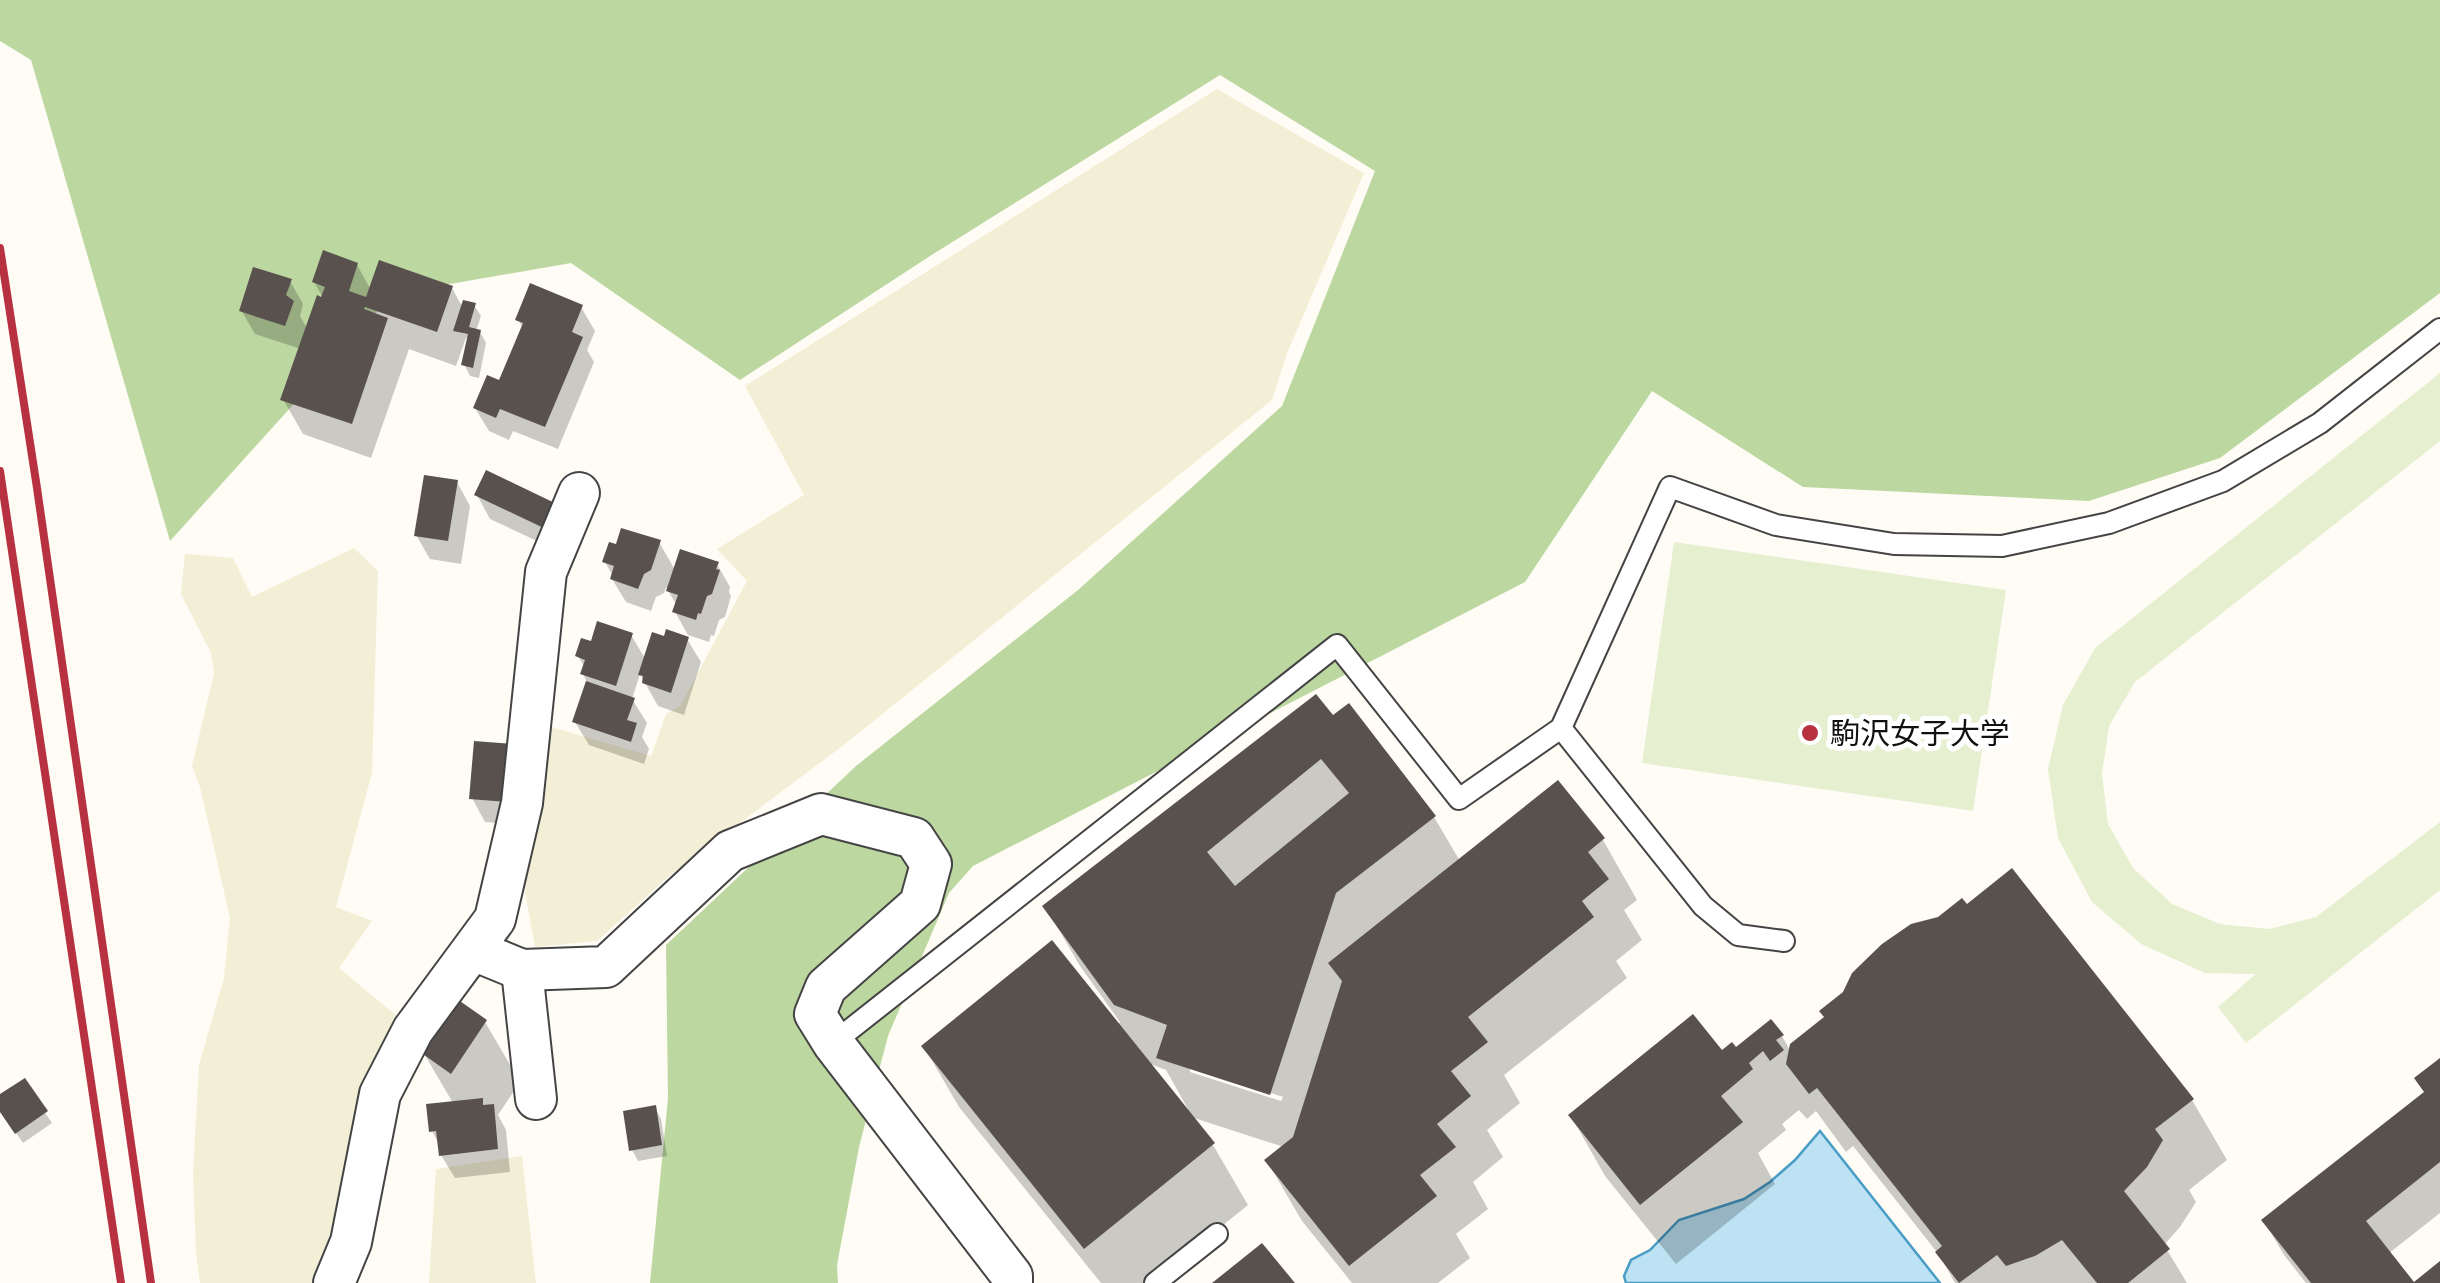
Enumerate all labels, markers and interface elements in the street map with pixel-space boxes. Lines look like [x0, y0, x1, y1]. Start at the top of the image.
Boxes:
place label: 駒沢女子大学 [1830, 717, 2010, 750]
marker: 駒沢女子大学 [1799, 722, 1821, 744]

